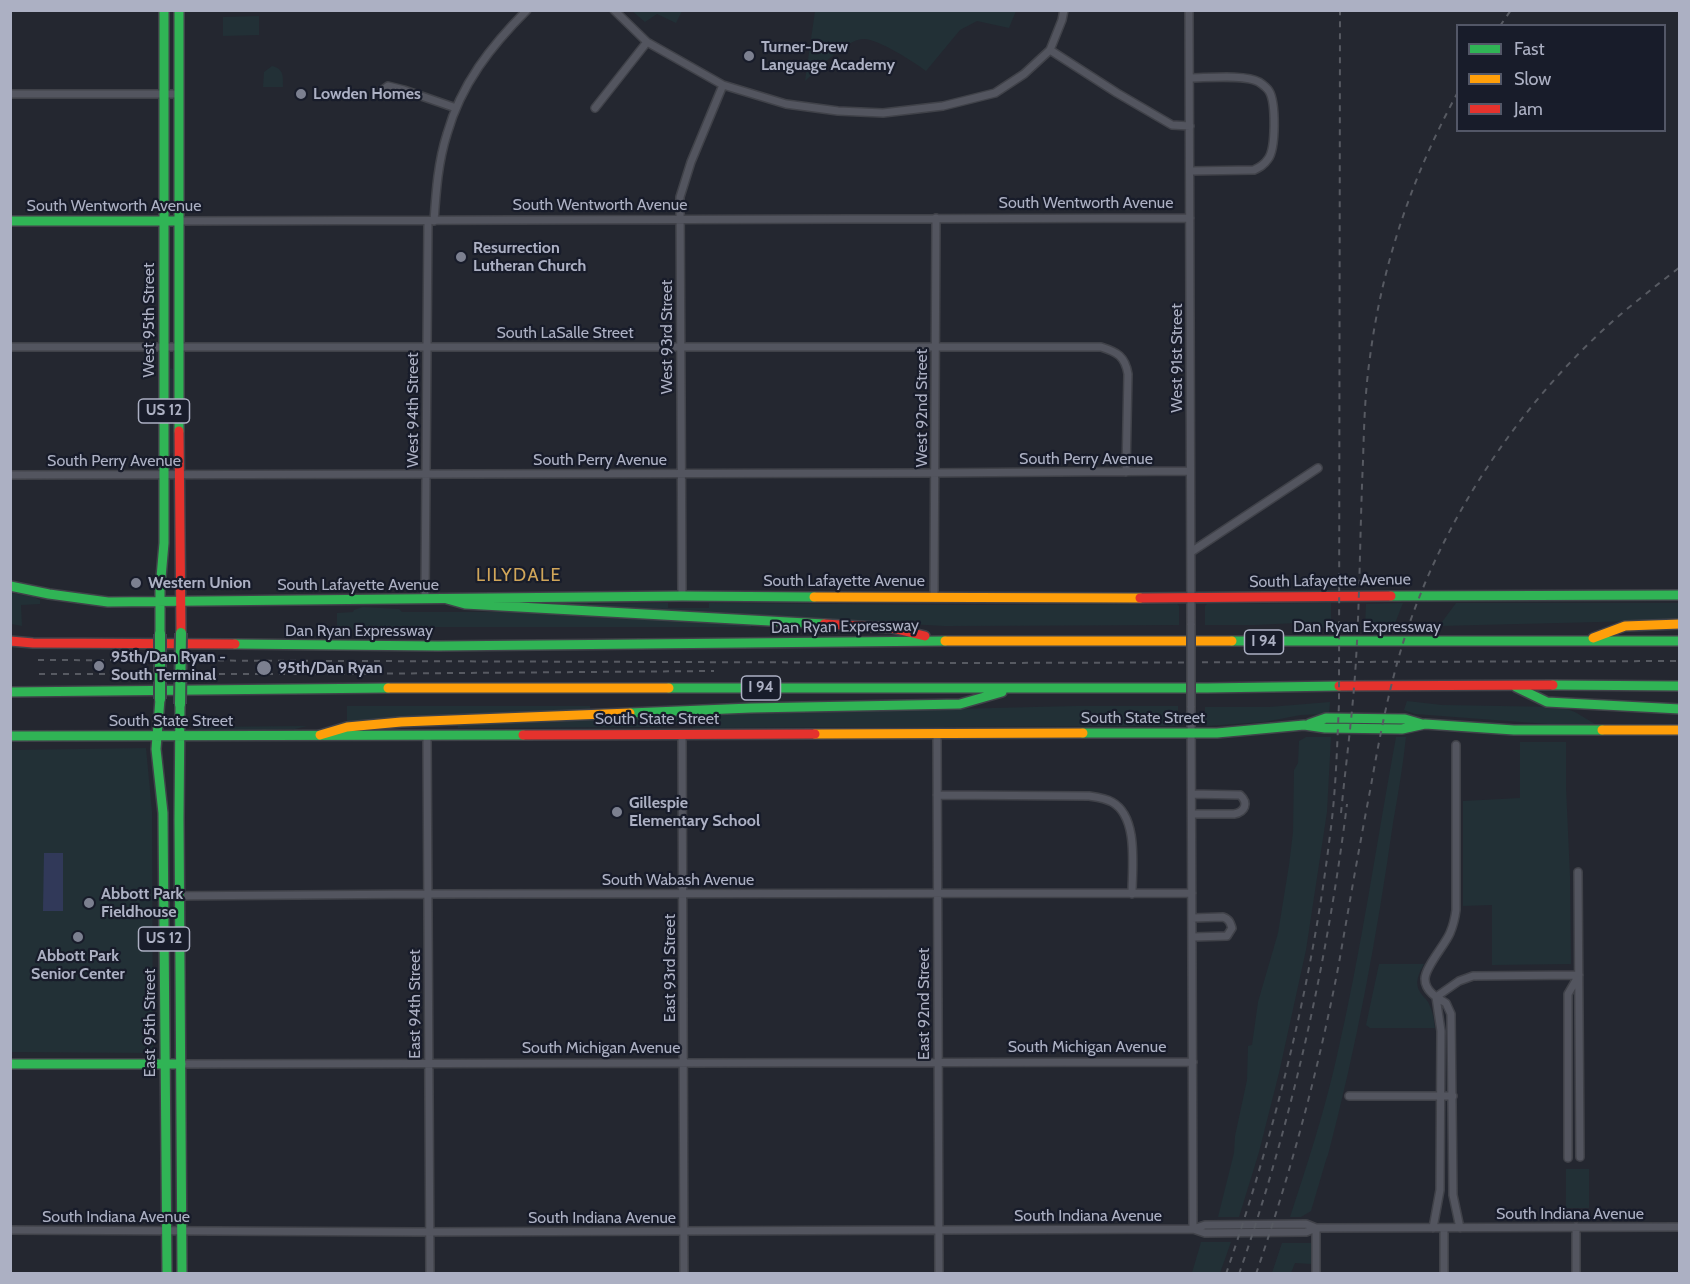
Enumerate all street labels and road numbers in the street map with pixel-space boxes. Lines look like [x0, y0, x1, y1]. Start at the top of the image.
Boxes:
street label: South Wentworth Avenue [999, 193, 1173, 213]
street label: South Wentworth Avenue [513, 195, 687, 215]
street label: South Wentworth Avenue [27, 196, 201, 216]
street label: West 95th Street [139, 263, 159, 377]
street label: West 93rd Street [657, 280, 677, 394]
street label: West 91st Street [1167, 303, 1187, 413]
street label: South LaSalle Street [496, 323, 634, 343]
street label: West 92nd Street [912, 349, 932, 467]
street label: West 94th Street [403, 352, 423, 468]
road number: US 12 [138, 399, 190, 423]
street label: South Perry Avenue [1019, 449, 1153, 469]
street label: South Perry Avenue [533, 450, 667, 470]
street label: South Perry Avenue [47, 451, 181, 471]
street label: South Lafayette Avenue [1249, 570, 1411, 592]
street label: South Lafayette Avenue [763, 571, 925, 591]
street label: South Lafayette Avenue [277, 575, 439, 595]
street label: Dan Ryan Expressway [771, 616, 919, 638]
street label: Dan Ryan Expressway [1293, 617, 1441, 637]
street label: Dan Ryan Expressway [285, 621, 433, 641]
road number: I 94 [1244, 630, 1284, 654]
road number: I 94 [742, 676, 780, 700]
street label: South State Street [1081, 708, 1205, 728]
street label: South State Street [595, 709, 719, 729]
street label: South State Street [109, 711, 233, 731]
street label: South Wabash Avenue [602, 870, 754, 890]
street label: East 93rd Street [660, 914, 680, 1022]
road number: US 12 [138, 927, 190, 951]
street label: East 92nd Street [914, 948, 934, 1060]
street label: East 94th Street [405, 949, 425, 1059]
street label: East 95th Street [140, 969, 160, 1077]
street label: South Michigan Avenue [1008, 1037, 1166, 1057]
street label: South Michigan Avenue [522, 1038, 680, 1058]
street label: South Indiana Avenue [1496, 1204, 1644, 1224]
street label: South Indiana Avenue [1014, 1206, 1162, 1226]
street label: South Indiana Avenue [42, 1207, 190, 1227]
street label: South Indiana Avenue [528, 1208, 676, 1228]

